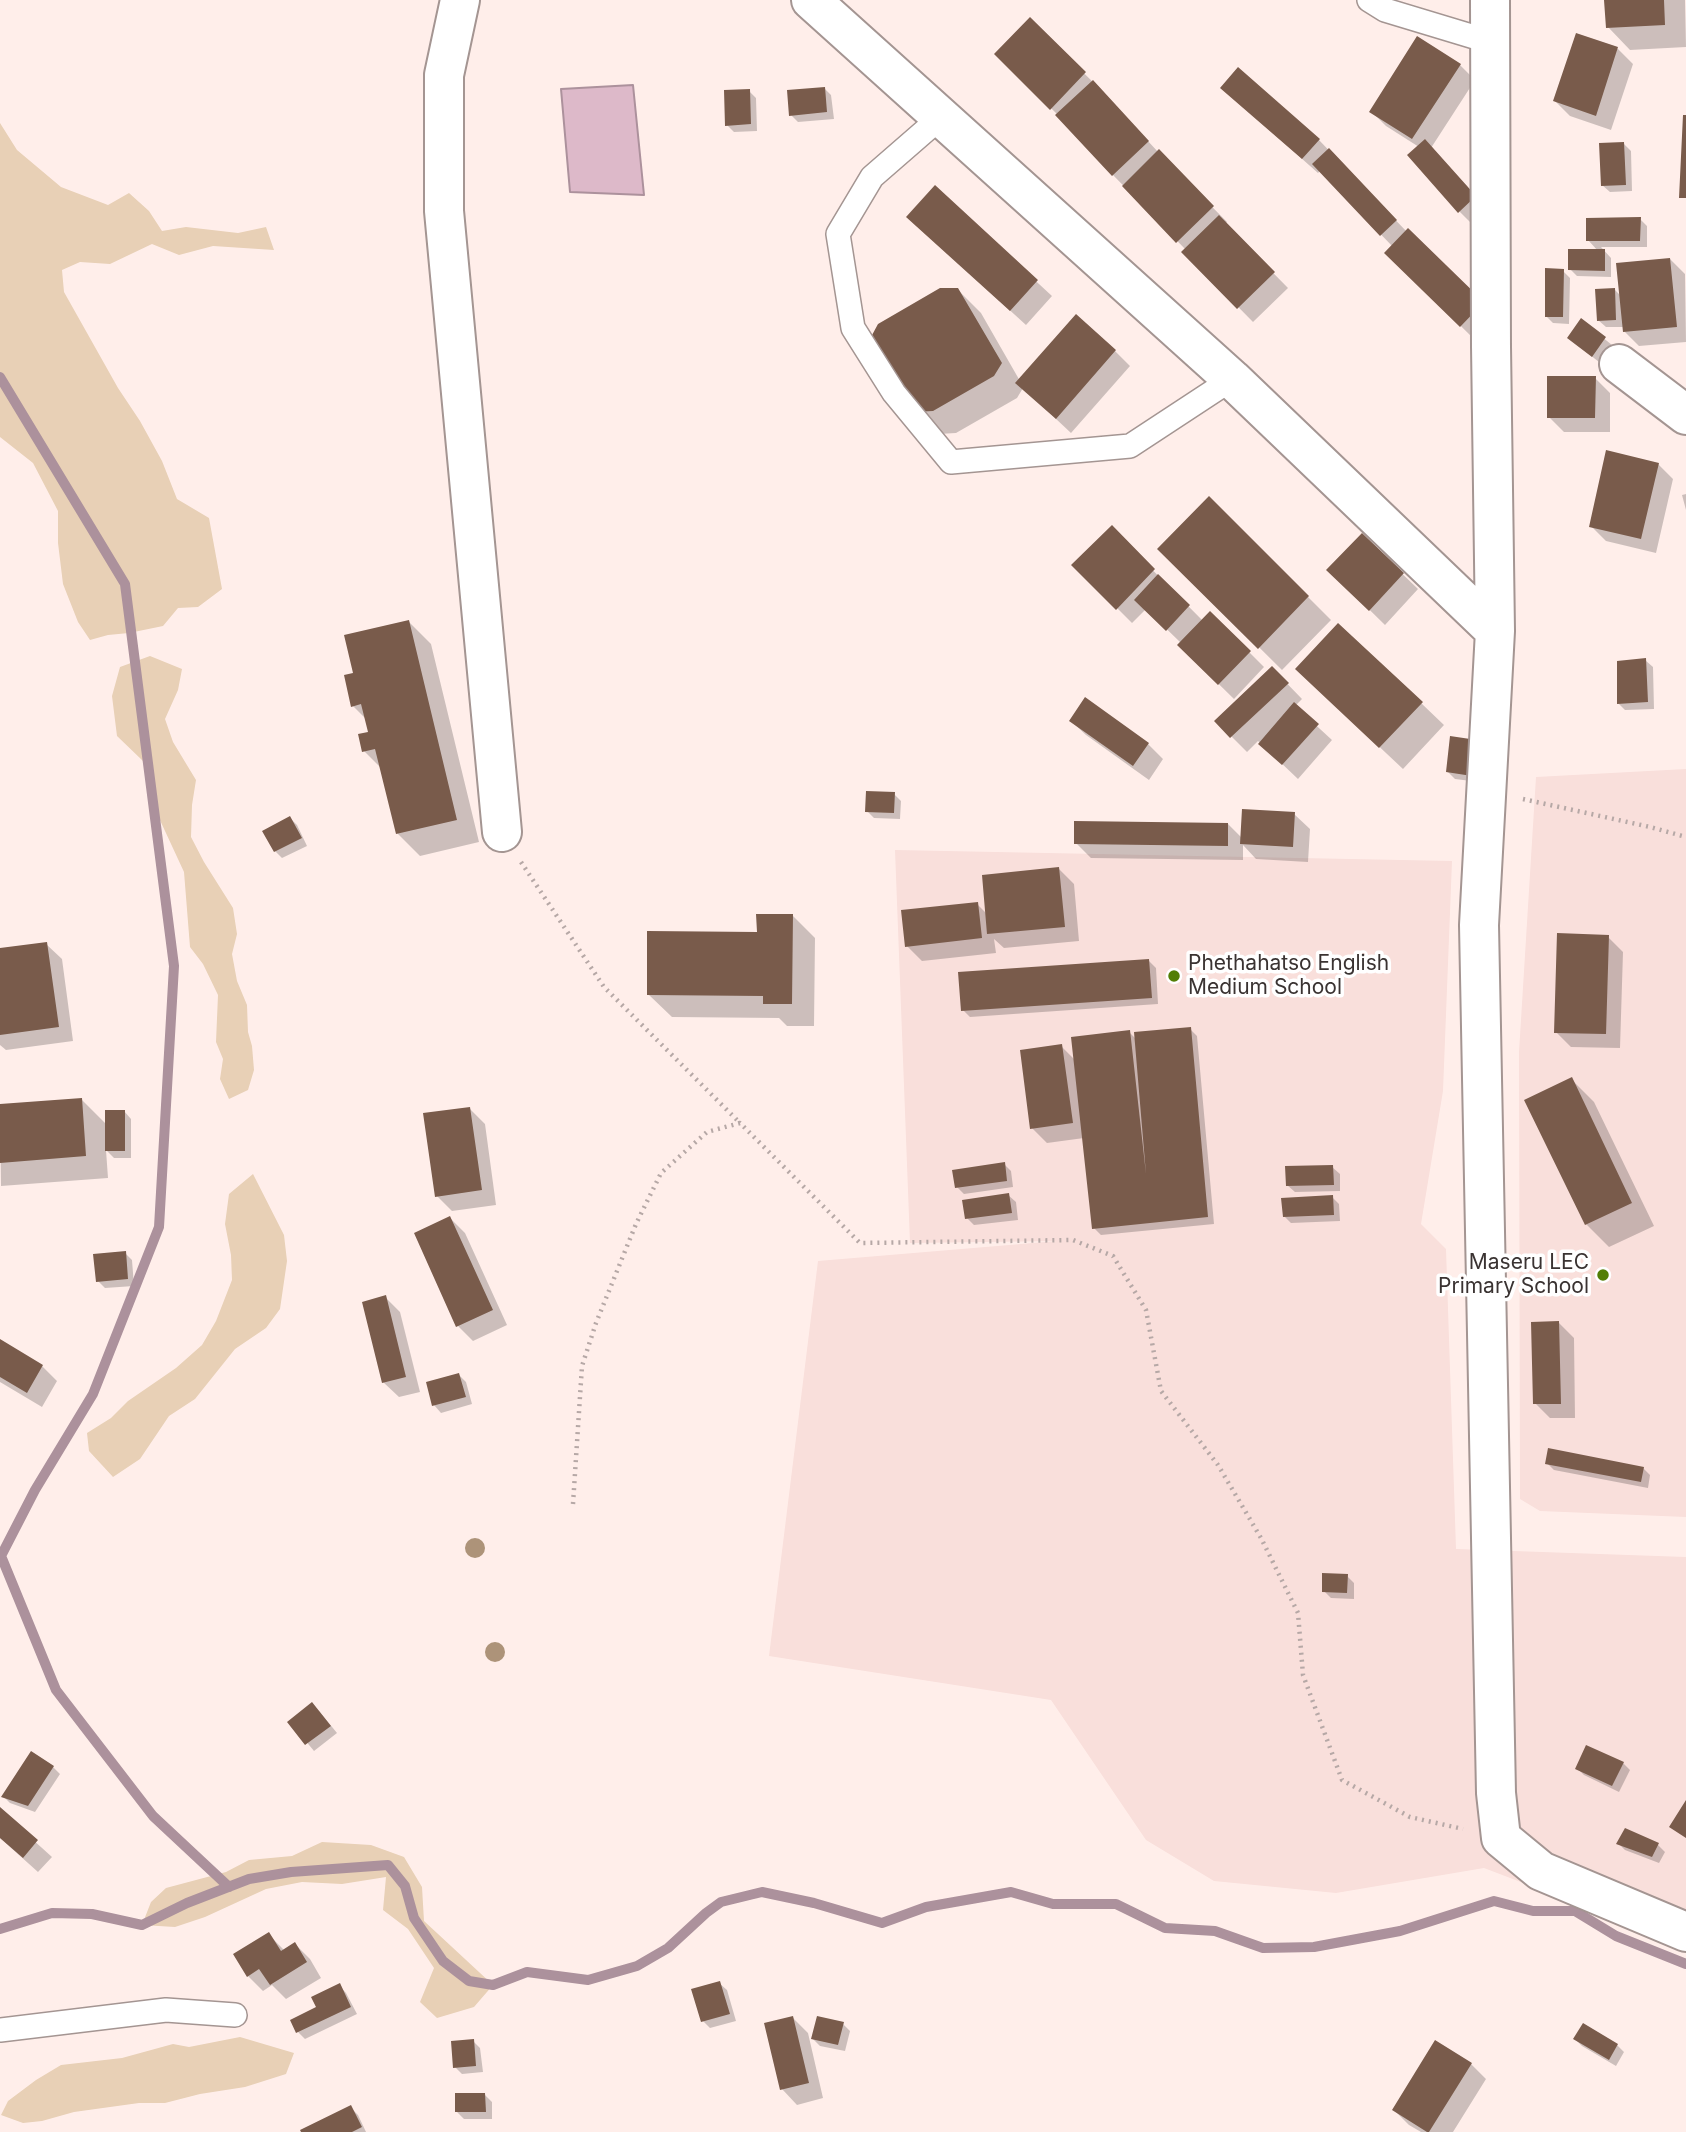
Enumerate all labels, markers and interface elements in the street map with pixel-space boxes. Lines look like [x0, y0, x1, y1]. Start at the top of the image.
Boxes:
place label: Phethahatso English Medium School [1188, 951, 1389, 1001]
marker: Phethahatso English Medium School [1166, 968, 1182, 984]
place label: Maseru LEC Primary School [1438, 1250, 1589, 1300]
marker: Maseru LEC Primary School [1595, 1267, 1611, 1283]

